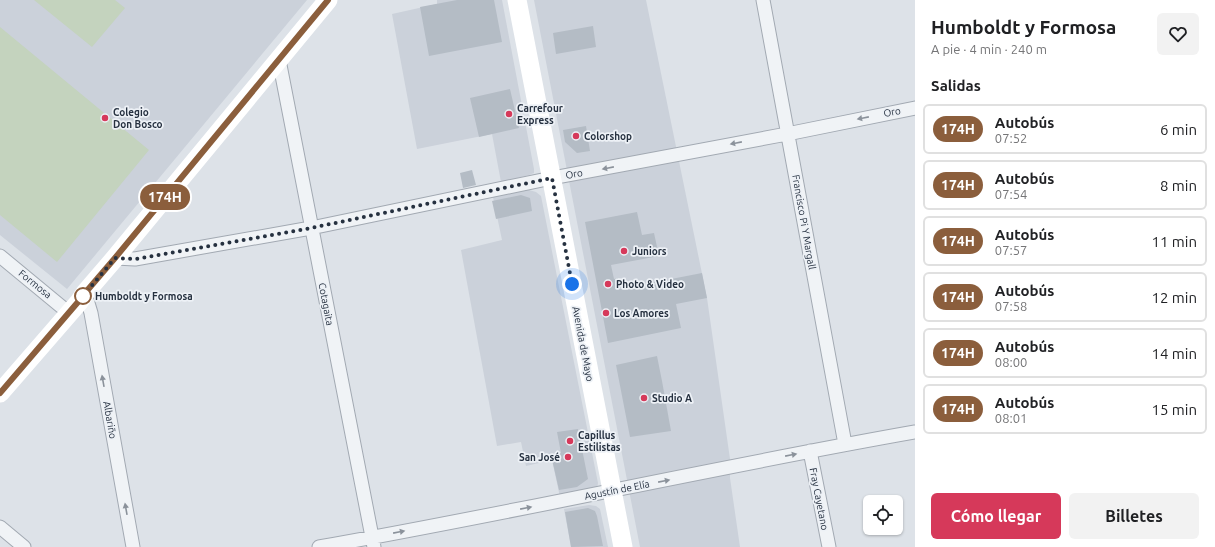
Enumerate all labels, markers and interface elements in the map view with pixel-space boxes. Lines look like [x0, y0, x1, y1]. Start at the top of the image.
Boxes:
button: heart [1157, 13, 1199, 55]
text: Humboldt y Formosa [931, 16, 1116, 38]
text: A pie · 4 min · 240 m [931, 42, 1047, 56]
text: Salidas [931, 77, 981, 94]
place label: Carrefour Express [517, 103, 564, 126]
street label: Oro [882, 105, 902, 119]
place label: Colegio Don Bosco [113, 107, 163, 130]
marker: Carrefour Express [504, 109, 514, 119]
marker: Colegio Don Bosco [100, 113, 110, 123]
text: Autobús [995, 114, 1054, 131]
one-way arrow [857, 116, 869, 122]
text: 174H [941, 121, 975, 137]
text: 6 min [1160, 121, 1197, 138]
marker: Colorshop [571, 131, 581, 141]
place label: Colorshop [584, 131, 632, 142]
text: 07:52 [995, 131, 1027, 145]
one-way arrow [729, 141, 742, 147]
one-way arrow [602, 165, 614, 171]
street label: Oro [564, 167, 584, 181]
text: Autobús [995, 170, 1054, 187]
street label: Francisco Pi Y Margall [790, 174, 818, 271]
text: 174H [941, 177, 975, 193]
text: 8 min [1160, 177, 1197, 194]
line badge: 174H [137, 184, 193, 210]
text: 07:54 [995, 187, 1027, 201]
text: 174H [148, 189, 182, 205]
text: Autobús [995, 226, 1054, 243]
text: 174H [941, 233, 975, 249]
text: 11 min [1151, 233, 1197, 250]
text: 07:57 [995, 243, 1027, 257]
marker: Juniors [619, 246, 629, 256]
place label: Juniors [632, 246, 667, 257]
street label: Formosa [16, 267, 54, 301]
your location [562, 274, 582, 294]
marker: Photo & Video [603, 279, 613, 289]
place label: Photo & Video [616, 279, 684, 290]
street label: Cotagaita [316, 282, 336, 326]
text: Autobús [995, 282, 1054, 299]
marker: Humboldt y Formosa [74, 287, 92, 305]
text: 174H [941, 289, 975, 305]
text: 12 min [1151, 289, 1197, 306]
place label: Humboldt y Formosa [95, 291, 193, 302]
text: 07:58 [995, 299, 1027, 313]
street label: Avenida de Mayo [570, 305, 596, 383]
marker: Los Amores [601, 308, 611, 318]
place label: Los Amores [614, 308, 669, 319]
text: Autobús [995, 338, 1054, 355]
text: 174H [941, 345, 975, 361]
text: 14 min [1151, 345, 1197, 362]
text: 08:00 [995, 355, 1027, 369]
one-way arrow [100, 375, 106, 387]
marker: Studio A [639, 393, 649, 403]
place label: Studio A [652, 393, 692, 404]
text: Autobús [995, 394, 1054, 411]
street label: Albariño [101, 400, 119, 440]
text: 174H [941, 401, 975, 417]
text: 15 min [1151, 401, 1197, 418]
text: 08:01 [995, 411, 1027, 425]
place label: Capillus Estilistas [578, 430, 621, 453]
marker: Capillus Estilistas [565, 436, 575, 446]
place label: San José [519, 452, 560, 463]
marker: San José [563, 452, 573, 462]
one-way arrow [785, 452, 797, 458]
street label: Fray Cayetano [808, 467, 830, 531]
one-way arrow [658, 477, 670, 483]
street label: Agustín de Elía [583, 478, 651, 502]
button: Cómo llegar [931, 493, 1061, 539]
button: Billetes [1069, 493, 1199, 539]
map controls [863, 495, 903, 535]
button: locate [863, 495, 903, 535]
one-way arrow [123, 503, 129, 515]
one-way arrow [520, 504, 533, 510]
one-way arrow [393, 529, 405, 535]

